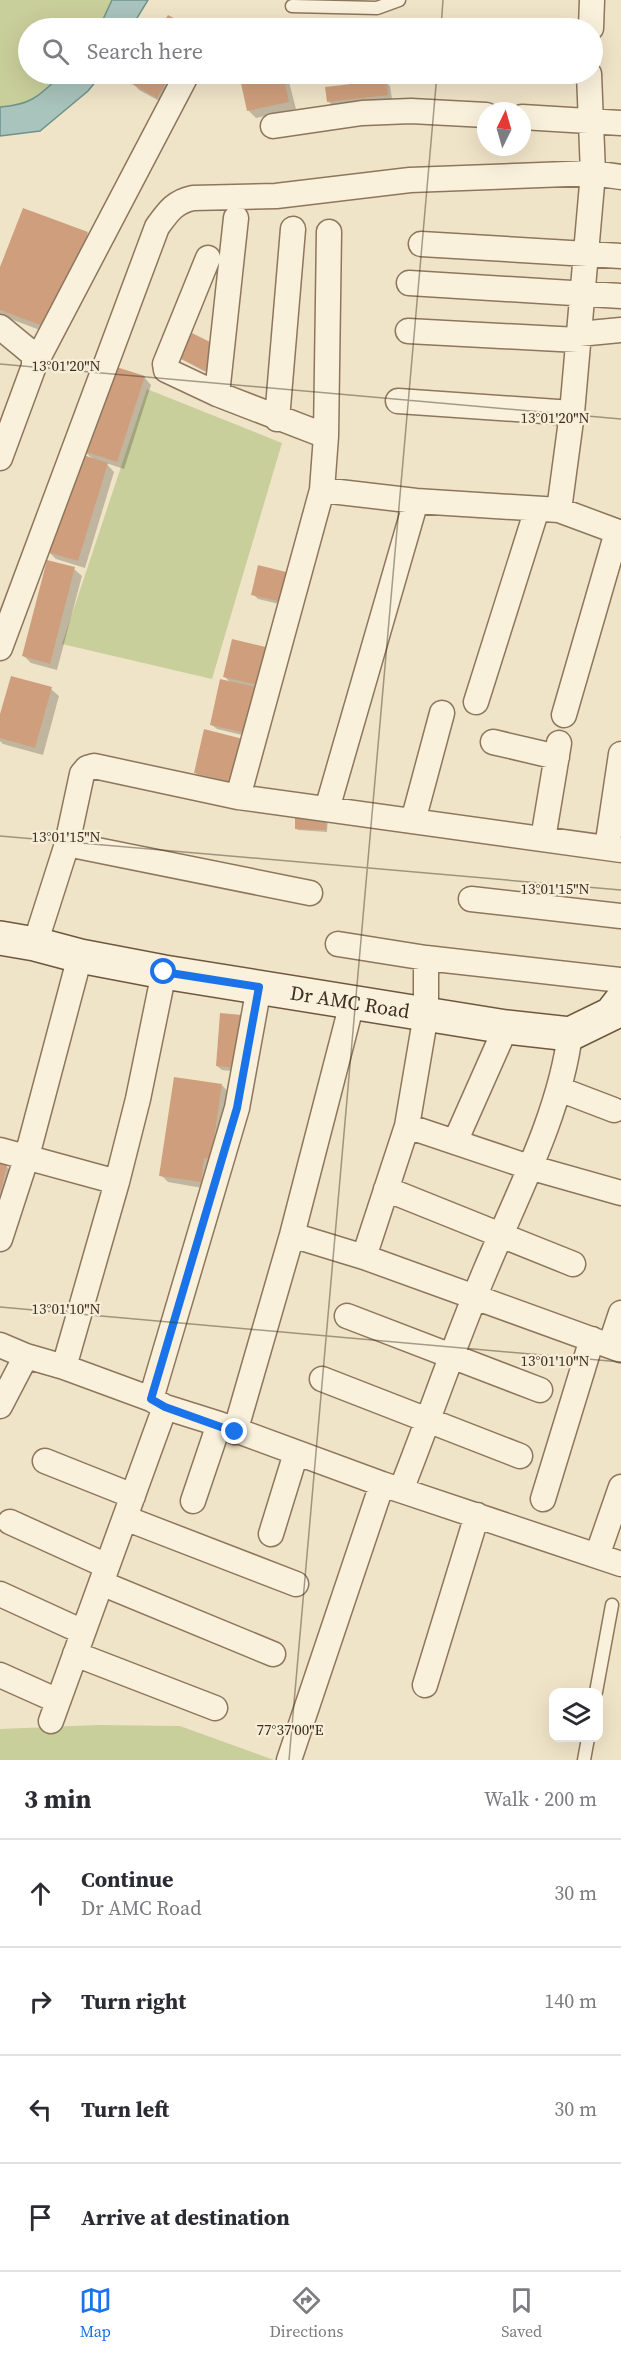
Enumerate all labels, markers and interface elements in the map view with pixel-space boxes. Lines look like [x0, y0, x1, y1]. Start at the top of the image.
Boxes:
search box [18, 18, 603, 84]
icon: search [39, 35, 72, 68]
text: Search here [87, 36, 203, 66]
north arrow [477, 102, 531, 156]
text: 13°01'20"N [31, 355, 101, 376]
text: 13°01'20"N [520, 407, 590, 428]
text: 13°01'15"N [31, 826, 101, 847]
text: 13°01'15"N [520, 878, 590, 899]
route start [150, 958, 176, 984]
street label: Dr AMC Road [288, 979, 412, 1025]
text: 13°01'10"N [31, 1298, 101, 1319]
text: 13°01'10"N [520, 1350, 590, 1371]
route end [221, 1418, 247, 1444]
map controls [549, 1688, 603, 1742]
button: layers [549, 1688, 603, 1742]
text: 77°37'00"E [256, 1719, 324, 1740]
text: 3 min [24, 1781, 91, 1817]
text: Walk · 200 m [484, 1785, 597, 1813]
text: Continue [81, 1864, 174, 1894]
icon: ahead [24, 1877, 57, 1910]
text: 30 m [554, 1879, 597, 1907]
text: Dr AMC Road [81, 1894, 202, 1922]
icon: right [24, 1985, 57, 2018]
text: Turn right [81, 1986, 186, 2016]
text: 140 m [544, 1987, 597, 2015]
icon: left [24, 2093, 57, 2126]
text: Turn left [81, 2094, 169, 2124]
text: 30 m [554, 2095, 597, 2123]
icon: arrive [24, 2201, 57, 2234]
text: Arrive at destination [81, 2202, 290, 2232]
tab: Map [79, 2284, 112, 2342]
tab: Directions [269, 2284, 344, 2342]
tab: Saved [501, 2284, 542, 2342]

